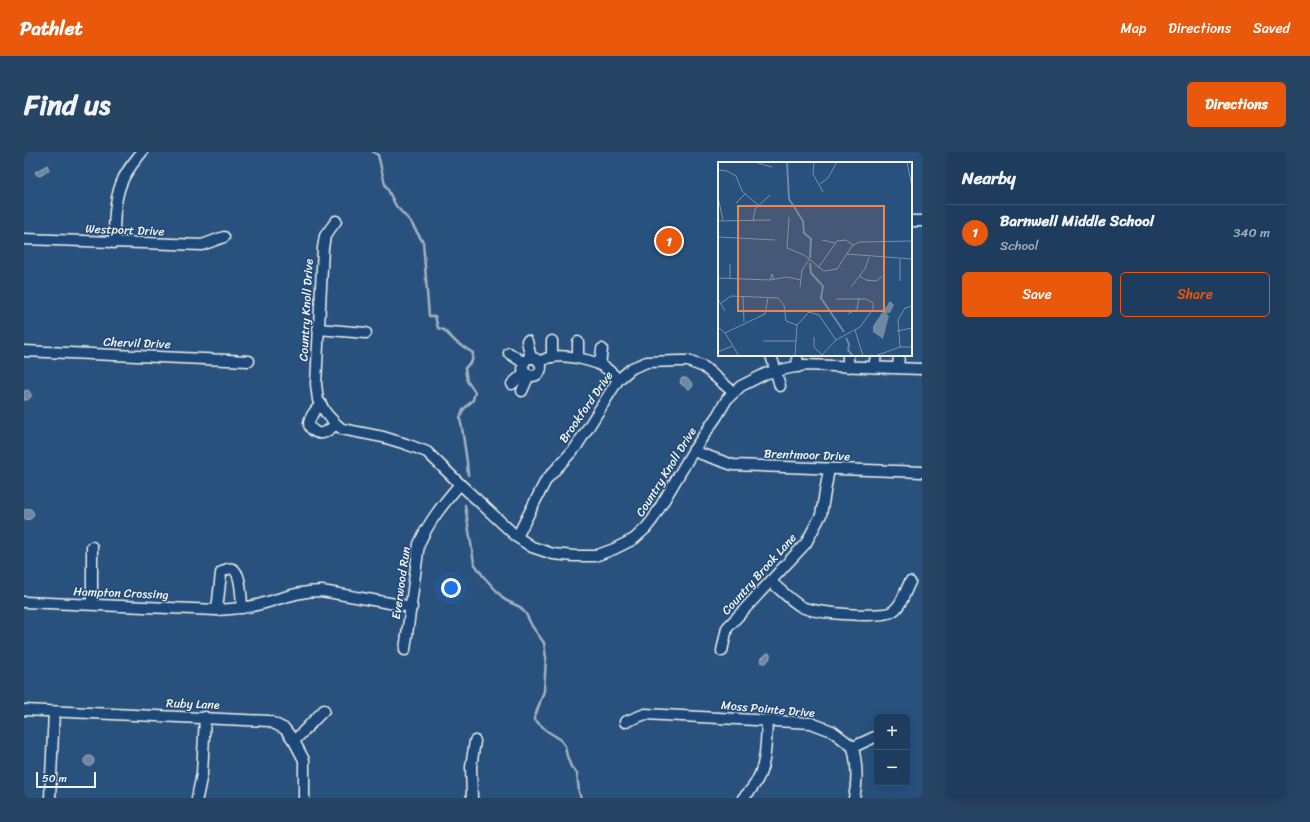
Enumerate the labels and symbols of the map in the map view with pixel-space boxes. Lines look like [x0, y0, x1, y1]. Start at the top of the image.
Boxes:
inset map [718, 162, 912, 356]
street label: Westport Drive [85, 218, 165, 242]
pin: 1 [656, 226, 682, 256]
street label: Country Knoll Drive [292, 258, 320, 362]
street label: Chervil Drive [103, 331, 171, 355]
street label: Brookford Drive [553, 366, 619, 448]
street label: Country Knoll Drive [629, 422, 703, 521]
street label: Brentmoor Drive [763, 442, 851, 468]
street label: Country Brook Lane [716, 528, 802, 620]
street label: Everwood Run [385, 545, 417, 621]
your location [441, 578, 461, 598]
street label: Hampton Crossing [73, 580, 169, 606]
street label: Ruby Lane [166, 692, 220, 716]
street label: Moss Pointe Drive [720, 694, 816, 724]
scale bar [36, 770, 96, 789]

